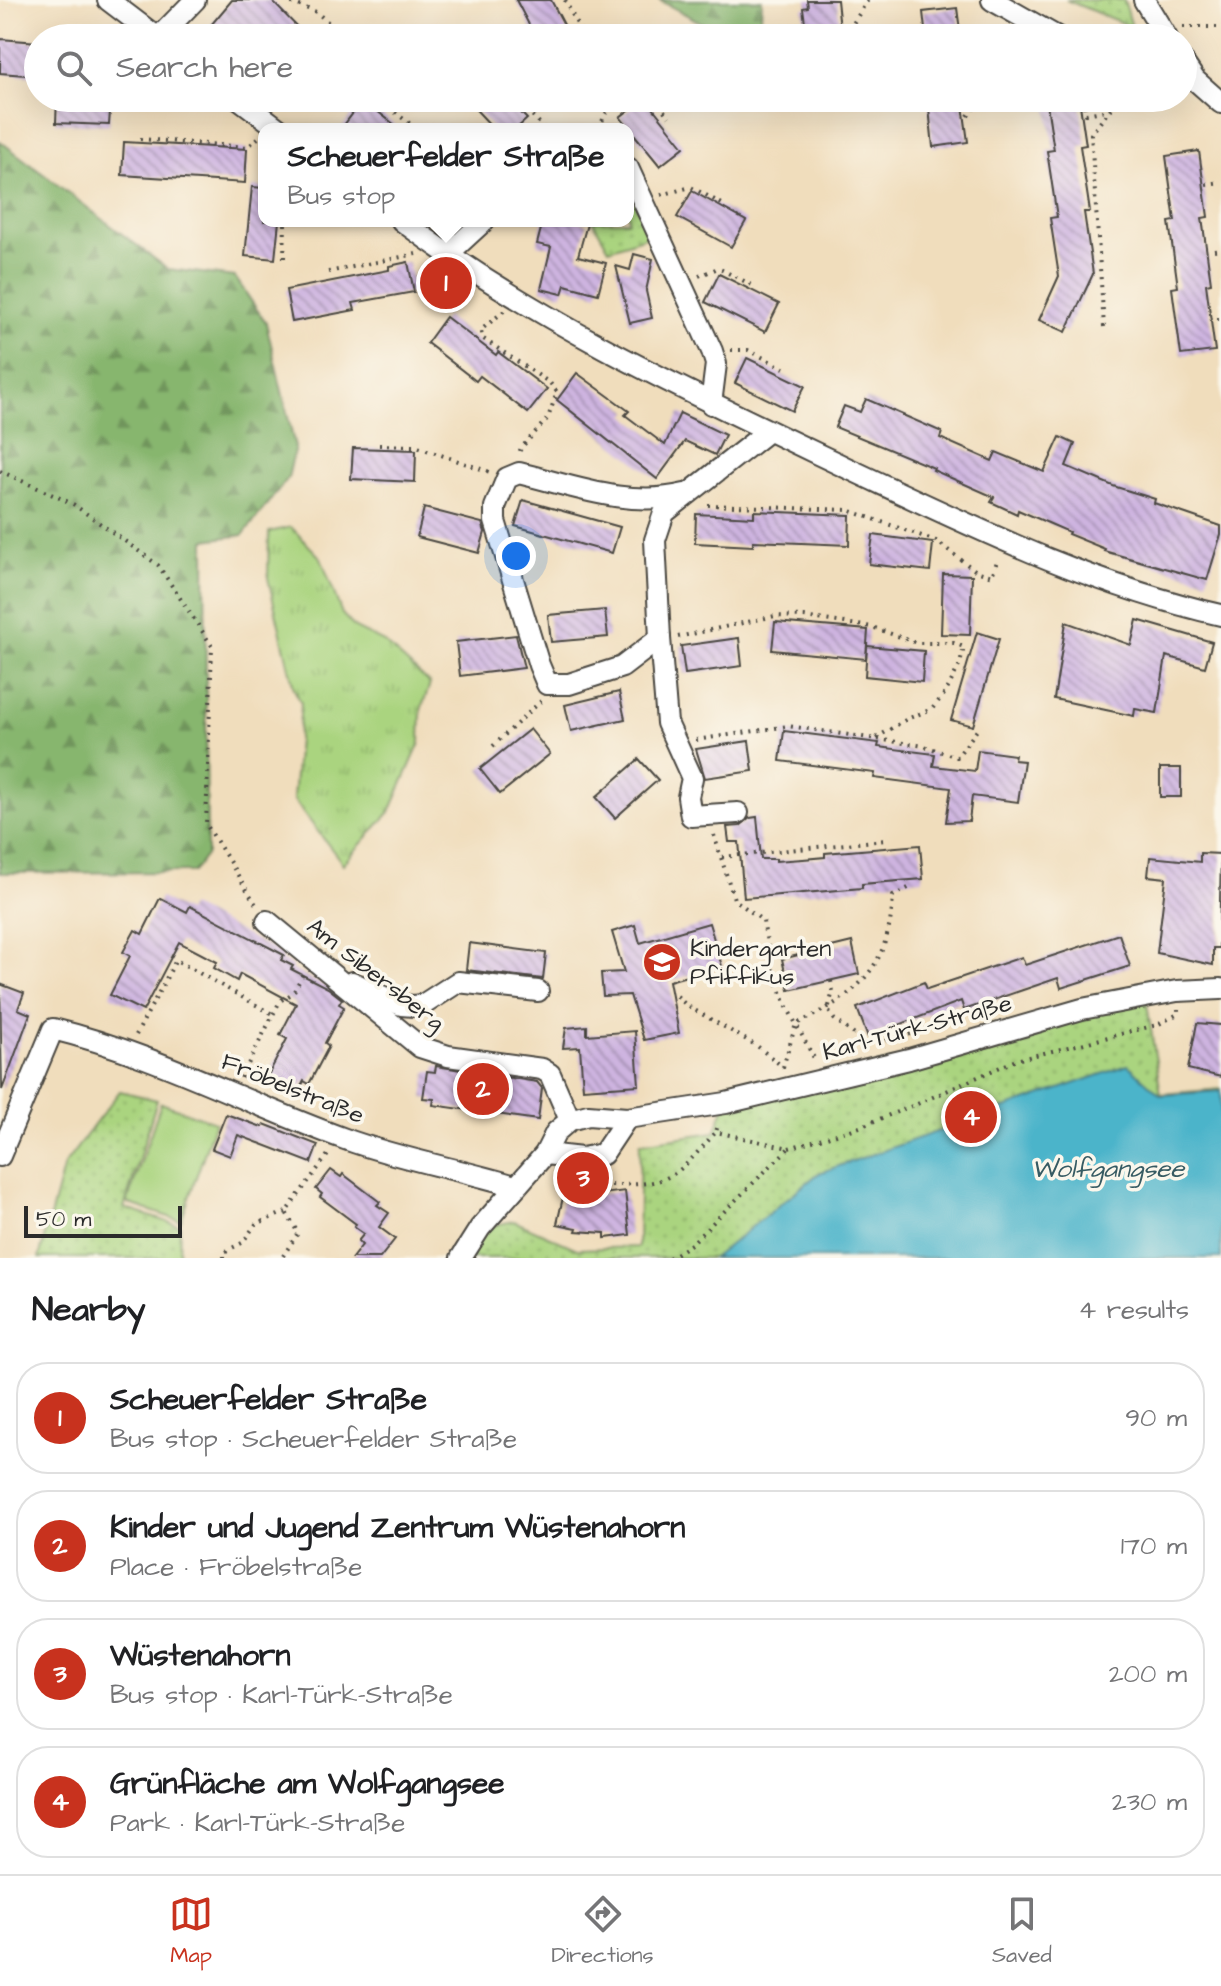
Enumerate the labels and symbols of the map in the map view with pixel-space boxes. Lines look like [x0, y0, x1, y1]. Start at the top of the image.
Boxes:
pin: 1 [420, 253, 472, 313]
your location [496, 536, 536, 576]
street label: Am Sibersberg [299, 910, 451, 1040]
place label: Kindergarten Pfiffikus [690, 932, 831, 994]
school or university icon: Kindergarten Pfiffikus [641, 941, 683, 983]
street label: Karl-Türk-Straße [819, 986, 1016, 1070]
street label: Fröbelstraße [216, 1045, 369, 1133]
pin: 2 [457, 1059, 509, 1119]
pin: 4 [945, 1087, 997, 1147]
pin: 3 [557, 1148, 609, 1208]
water label: Wolfgangsee [1032, 1151, 1186, 1188]
scale bar [24, 1202, 182, 1238]

